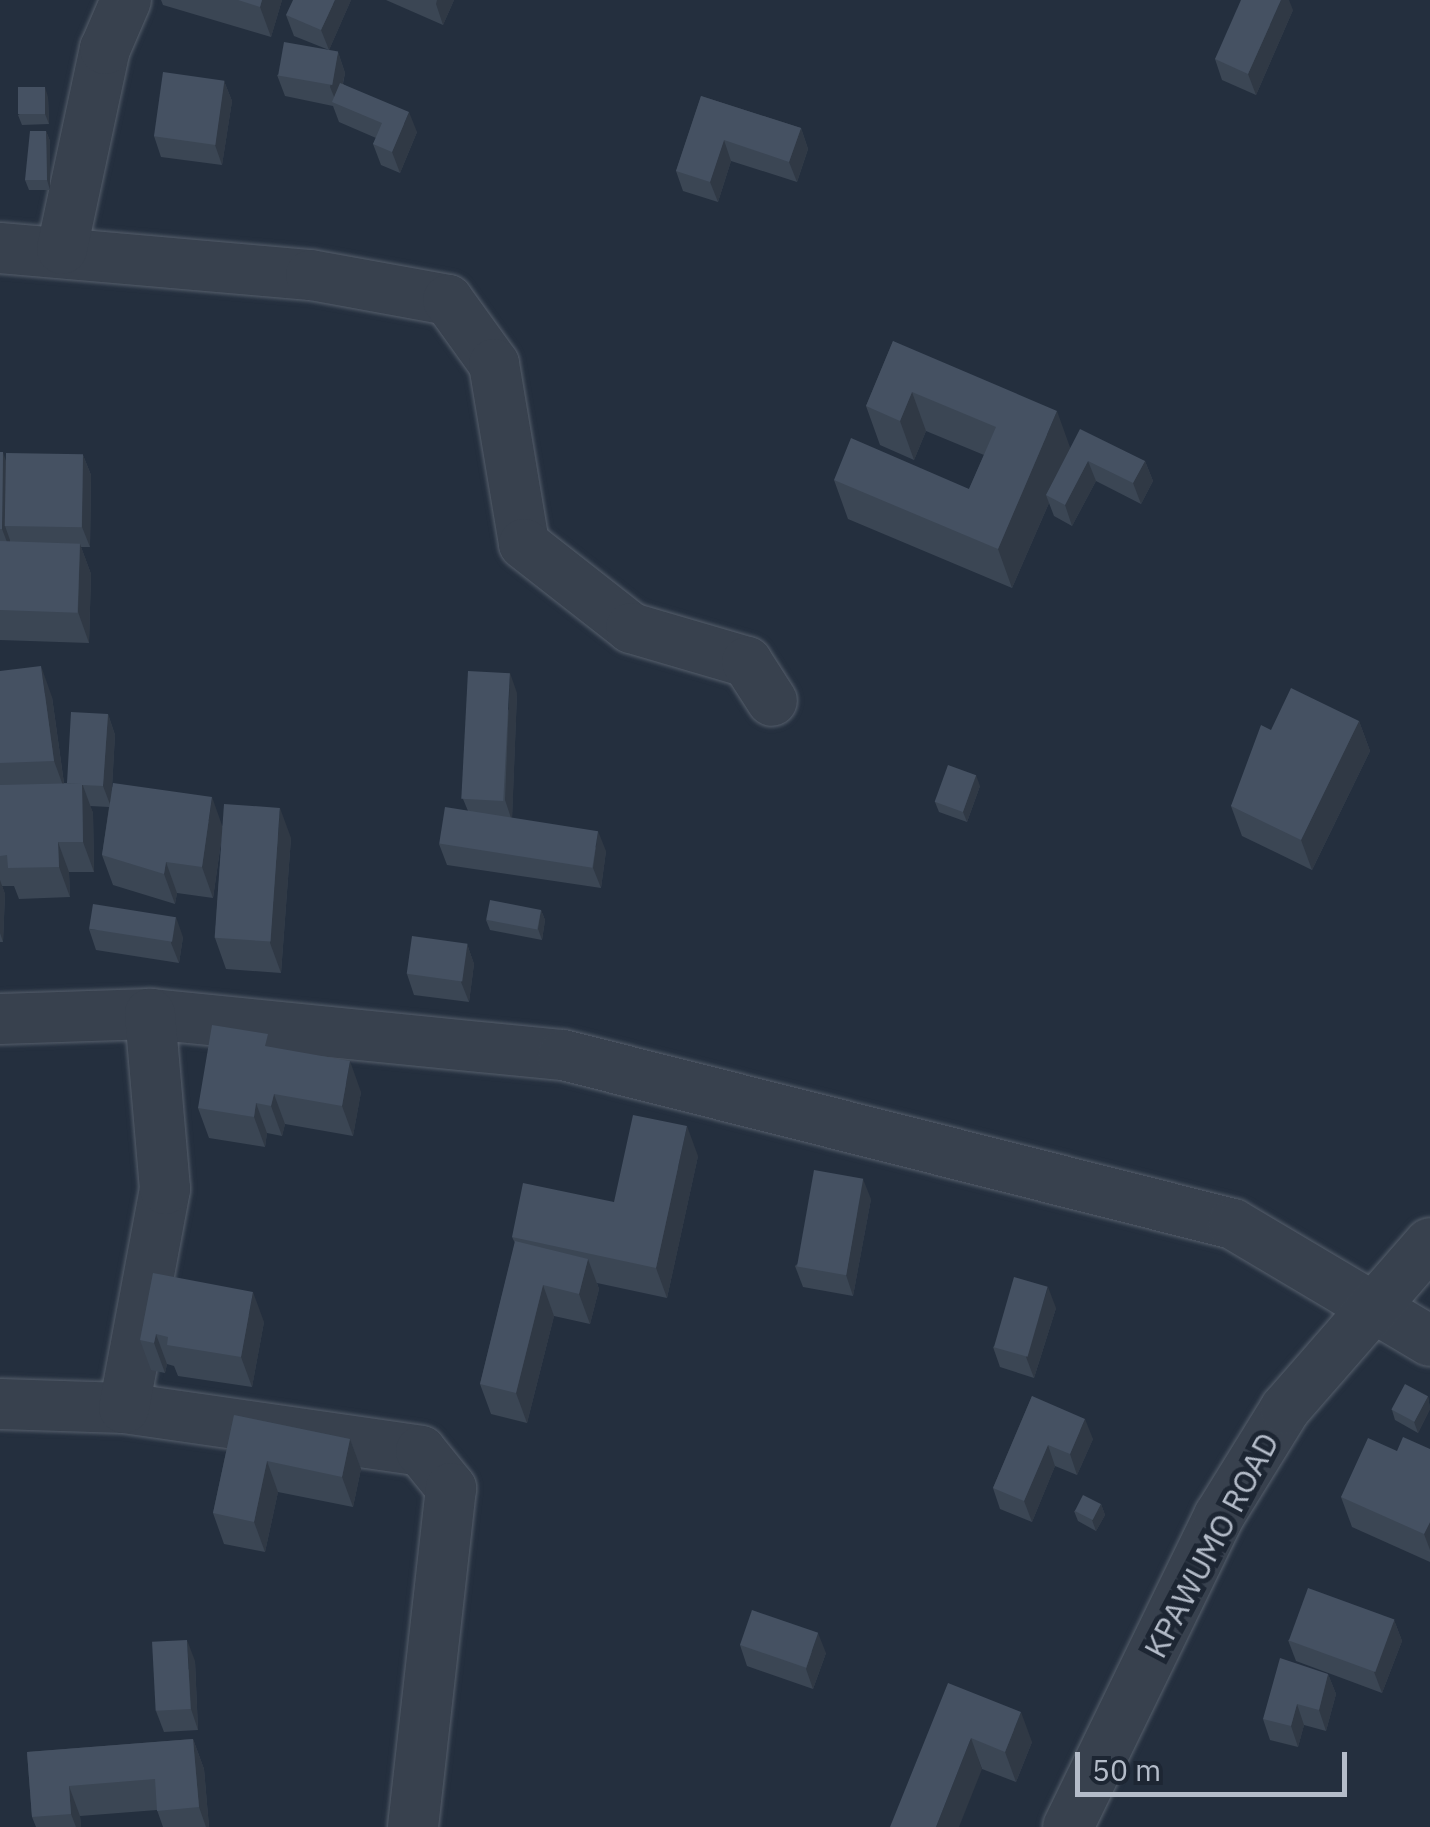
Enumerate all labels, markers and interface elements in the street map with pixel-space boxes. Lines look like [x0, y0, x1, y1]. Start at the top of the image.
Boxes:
street label: KPAWUMO ROAD [1136, 1426, 1286, 1664]
scale bar [1080, 1732, 1352, 1794]
text: 50 m [1092, 1750, 1161, 1789]

